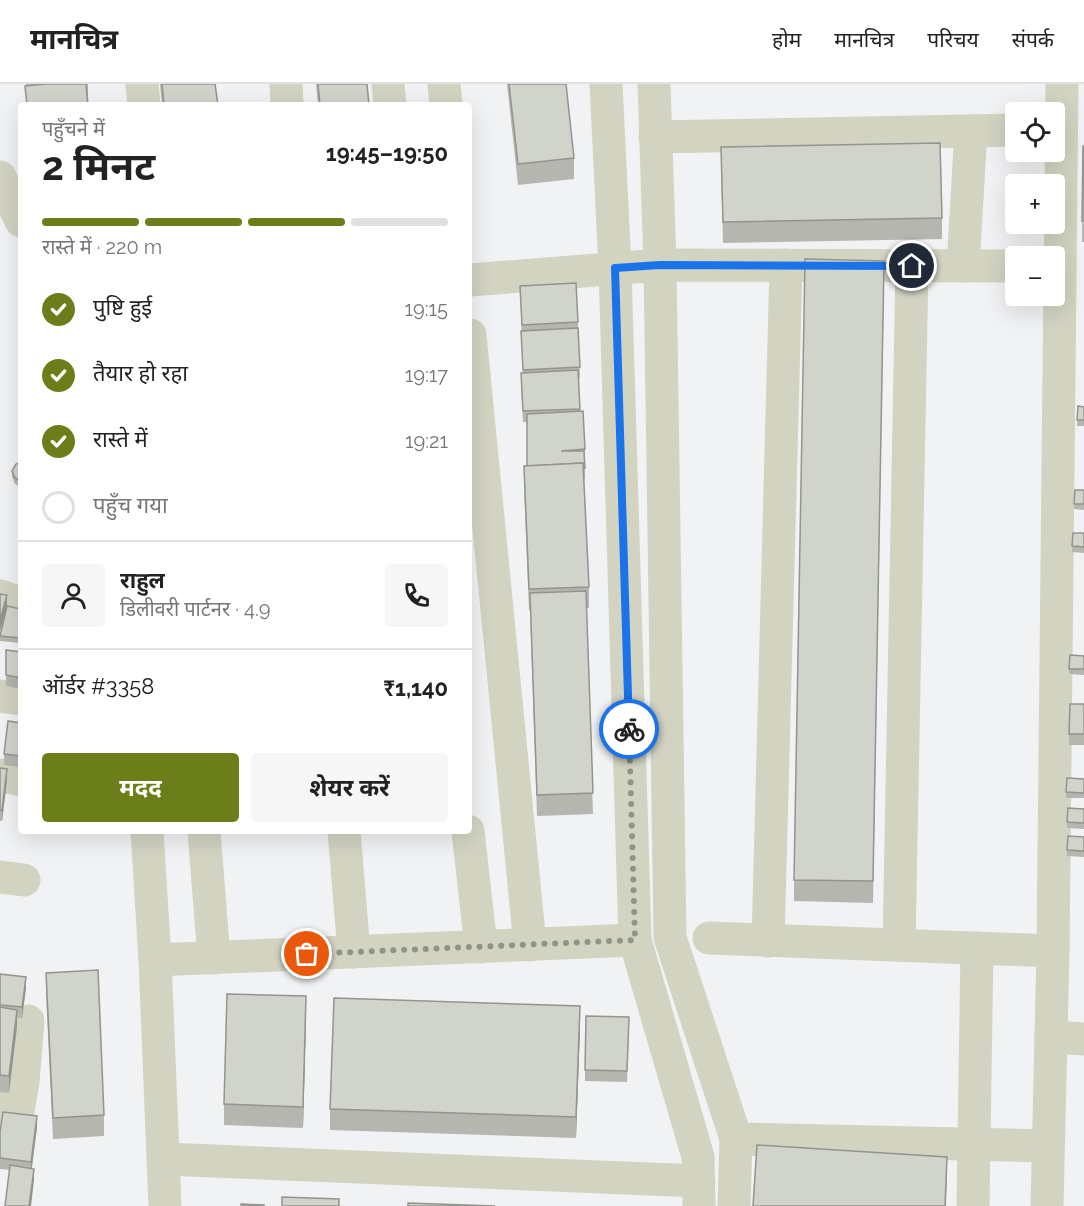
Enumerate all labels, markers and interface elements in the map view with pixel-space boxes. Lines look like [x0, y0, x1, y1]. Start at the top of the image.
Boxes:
text: मानचित्र [30, 23, 118, 56]
text: होम [772, 27, 801, 52]
text: मानचित्र [834, 27, 894, 52]
text: परिचय [927, 27, 979, 52]
text: संपर्क [1012, 27, 1054, 52]
map controls [1005, 102, 1065, 306]
button: locate [1005, 102, 1065, 162]
text: पहुँचने में [42, 117, 105, 141]
text: 19:45–19:50 [326, 140, 448, 166]
text: 2 मिनट [42, 143, 155, 189]
button: + [1005, 174, 1065, 234]
text: रास्ते में · 220 m [42, 235, 162, 259]
pin [886, 240, 937, 291]
button: − [1005, 246, 1065, 306]
icon: home [895, 249, 928, 282]
icon: check [42, 293, 75, 326]
text: पुष्टि हुई [93, 294, 152, 320]
text: 19:15 [405, 297, 448, 321]
icon: check [42, 359, 75, 392]
text: तैयार हो रहा [93, 360, 188, 386]
text: 19:17 [405, 363, 448, 387]
icon: check [42, 425, 75, 458]
text: रास्ते में [93, 426, 148, 452]
text: 19:21 [405, 429, 448, 453]
text: पहुँच गया [93, 492, 168, 518]
button: person [42, 564, 105, 627]
button: phone [385, 564, 448, 627]
text: राहुल [120, 567, 165, 593]
text: डिलीवरी पार्टनर · 4.9 [120, 597, 271, 621]
text: ऑर्डर #3358 [42, 673, 154, 699]
text: ₹1,140 [383, 675, 448, 701]
courier [599, 699, 659, 759]
icon: bike [613, 713, 646, 746]
button: मदद [42, 753, 239, 822]
button: शेयर करें [251, 753, 448, 822]
pin [281, 928, 332, 979]
icon: bag [290, 937, 323, 970]

